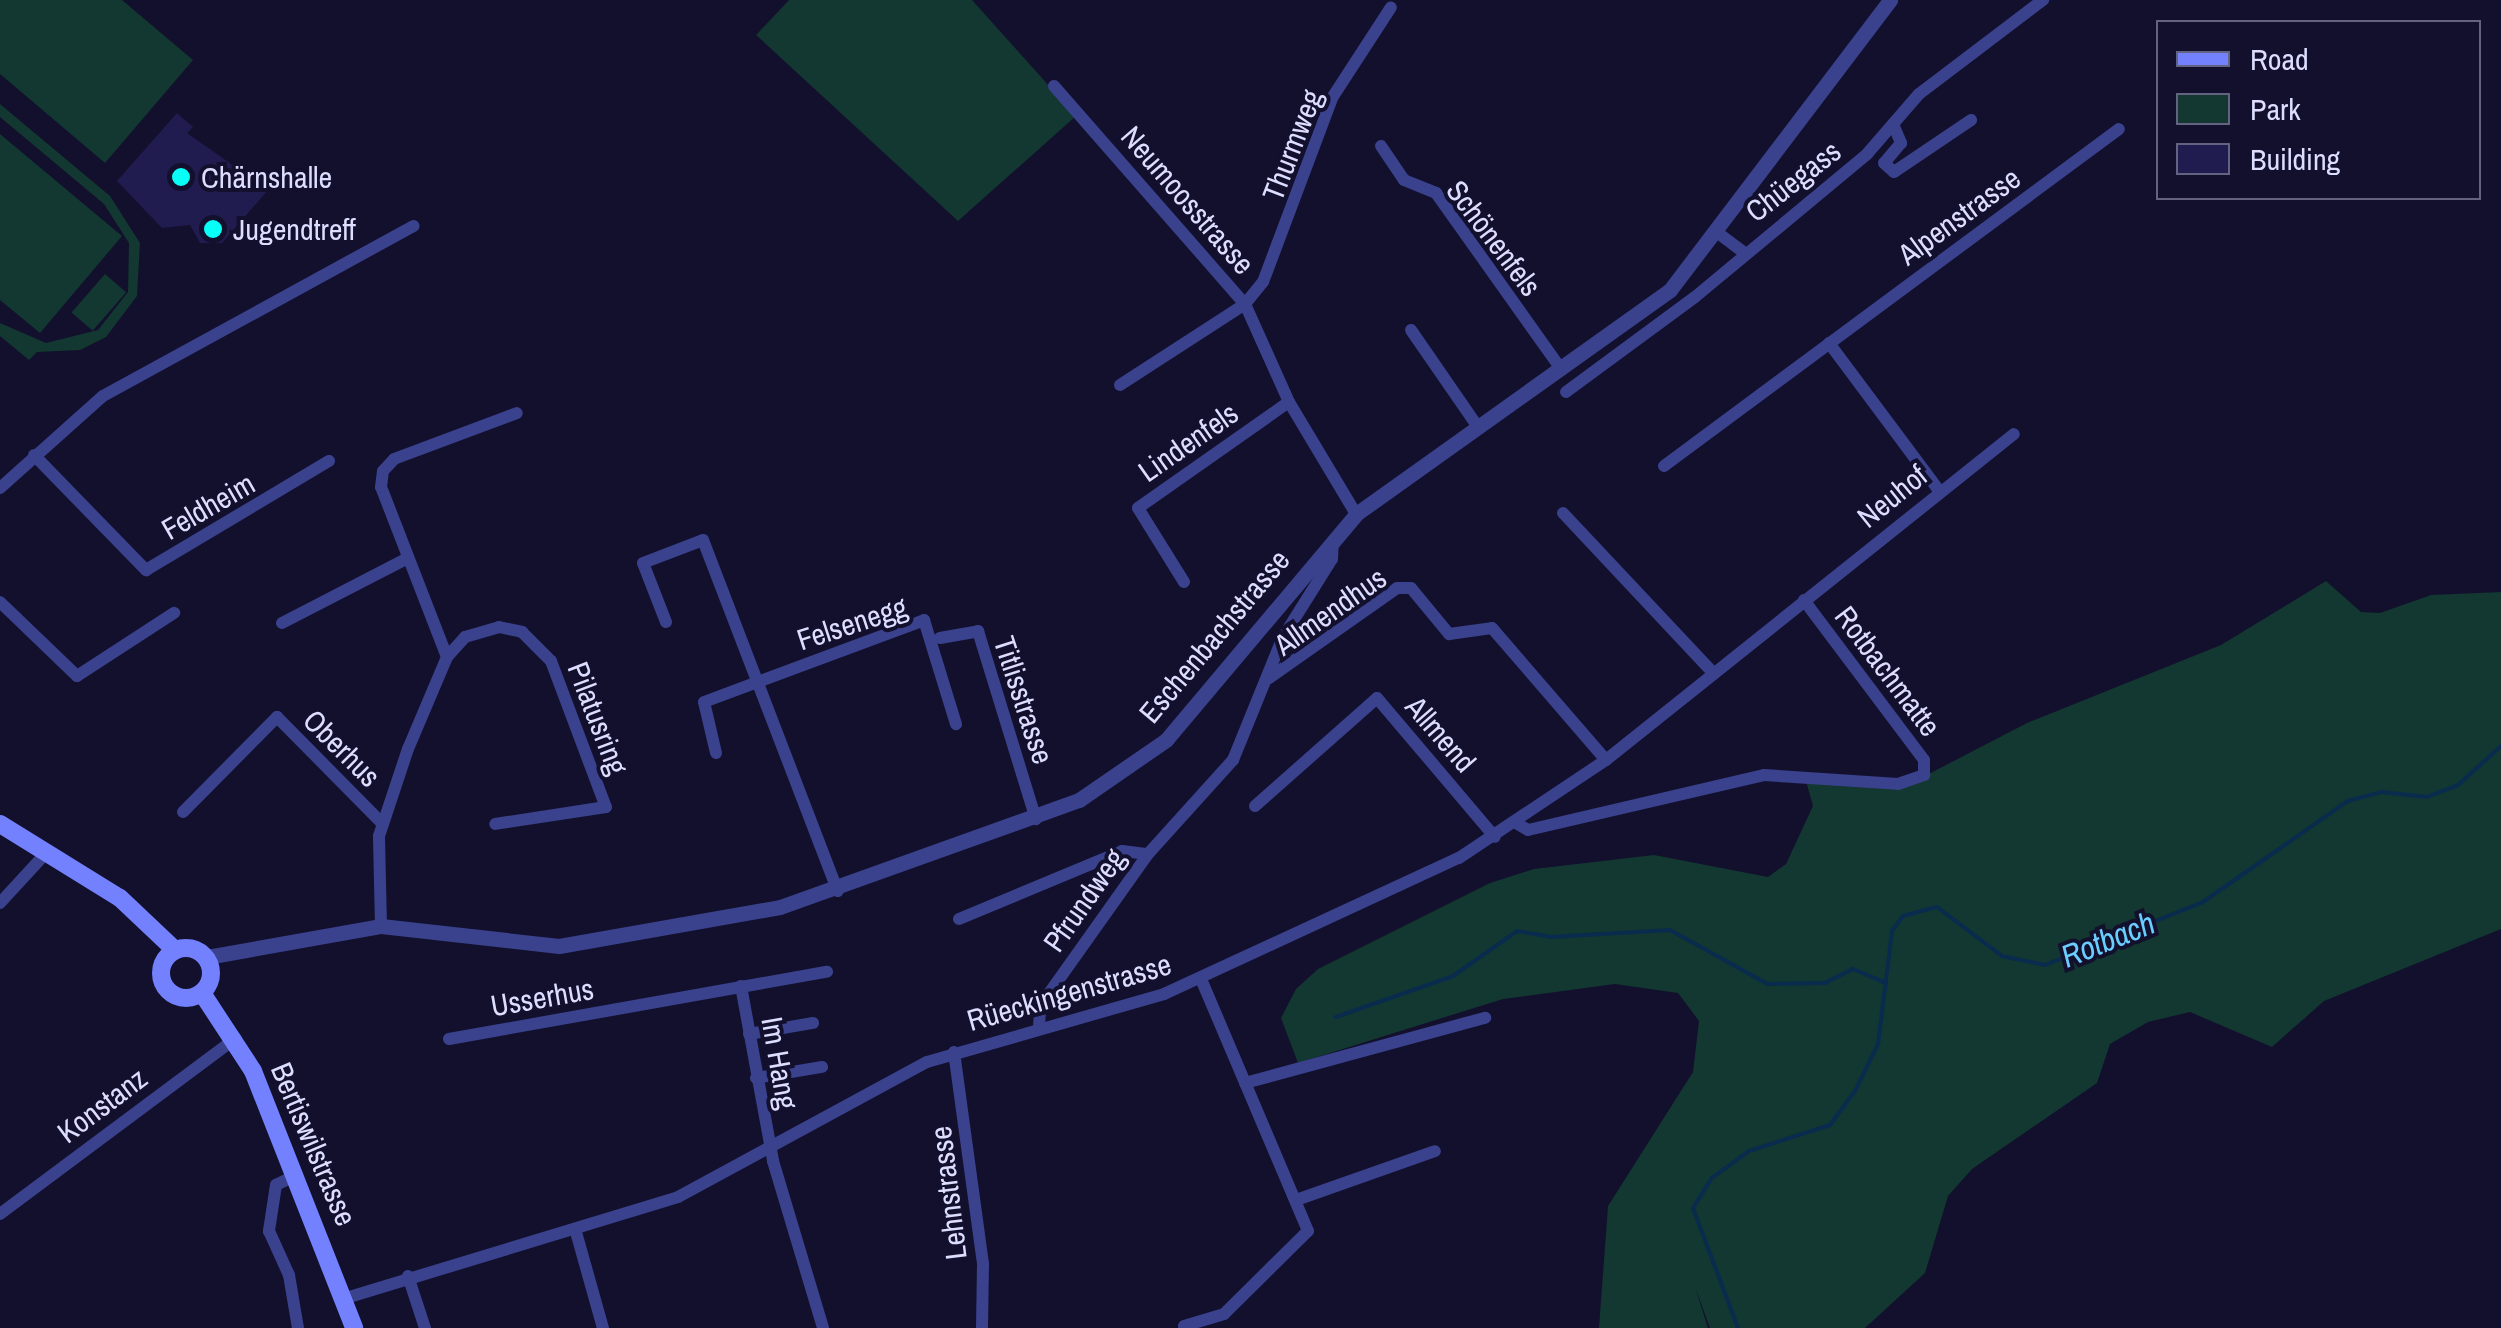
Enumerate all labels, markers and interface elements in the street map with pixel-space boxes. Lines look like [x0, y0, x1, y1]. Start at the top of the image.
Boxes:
legend [2156, 20, 2481, 200]
text: Road [2250, 39, 2309, 79]
street label: Thurmweg [1254, 84, 1330, 206]
text: Park [2250, 89, 2301, 129]
street label: Neumoosstrasse [1114, 119, 1262, 281]
street label: Chüegass [1738, 133, 1848, 229]
text: Building [2250, 139, 2340, 179]
place label: Chärnshalle [201, 159, 332, 195]
street label: Alpenstrasse [1891, 160, 2027, 272]
marker: Chärnshalle [170, 166, 192, 188]
street label: Schönenfels [1439, 173, 1549, 303]
place label: Jugendtreff [233, 211, 356, 247]
marker: Jugendtreff [202, 218, 224, 240]
street label: Lindenfels [1131, 395, 1245, 489]
street label: Neuhof [1850, 457, 1934, 535]
street label: Feldheim [155, 465, 261, 547]
street label: Eschenbachstrasse [1131, 542, 1297, 730]
street label: Allmendhus [1267, 559, 1393, 663]
street label: Felsenegg [792, 588, 912, 658]
street label: Rotbachmatte [1828, 599, 1948, 743]
street label: Titlisstrasse [986, 632, 1062, 768]
street label: Pilatusring [560, 657, 636, 779]
street label: Allmend [1398, 689, 1484, 779]
street label: Oberhus [296, 702, 388, 794]
street label: Pfrundweg [1036, 842, 1132, 958]
water label: Rotbach [2056, 904, 2160, 976]
street label: Rüeckingenstrasse [963, 946, 1175, 1038]
street label: Usserhus [488, 970, 596, 1024]
street label: Im Hang [754, 1014, 806, 1112]
street label: Bertiswilstrasse [264, 1057, 364, 1231]
street label: Konstanz [50, 1060, 154, 1150]
street label: Lehnstrasse [922, 1124, 974, 1262]

